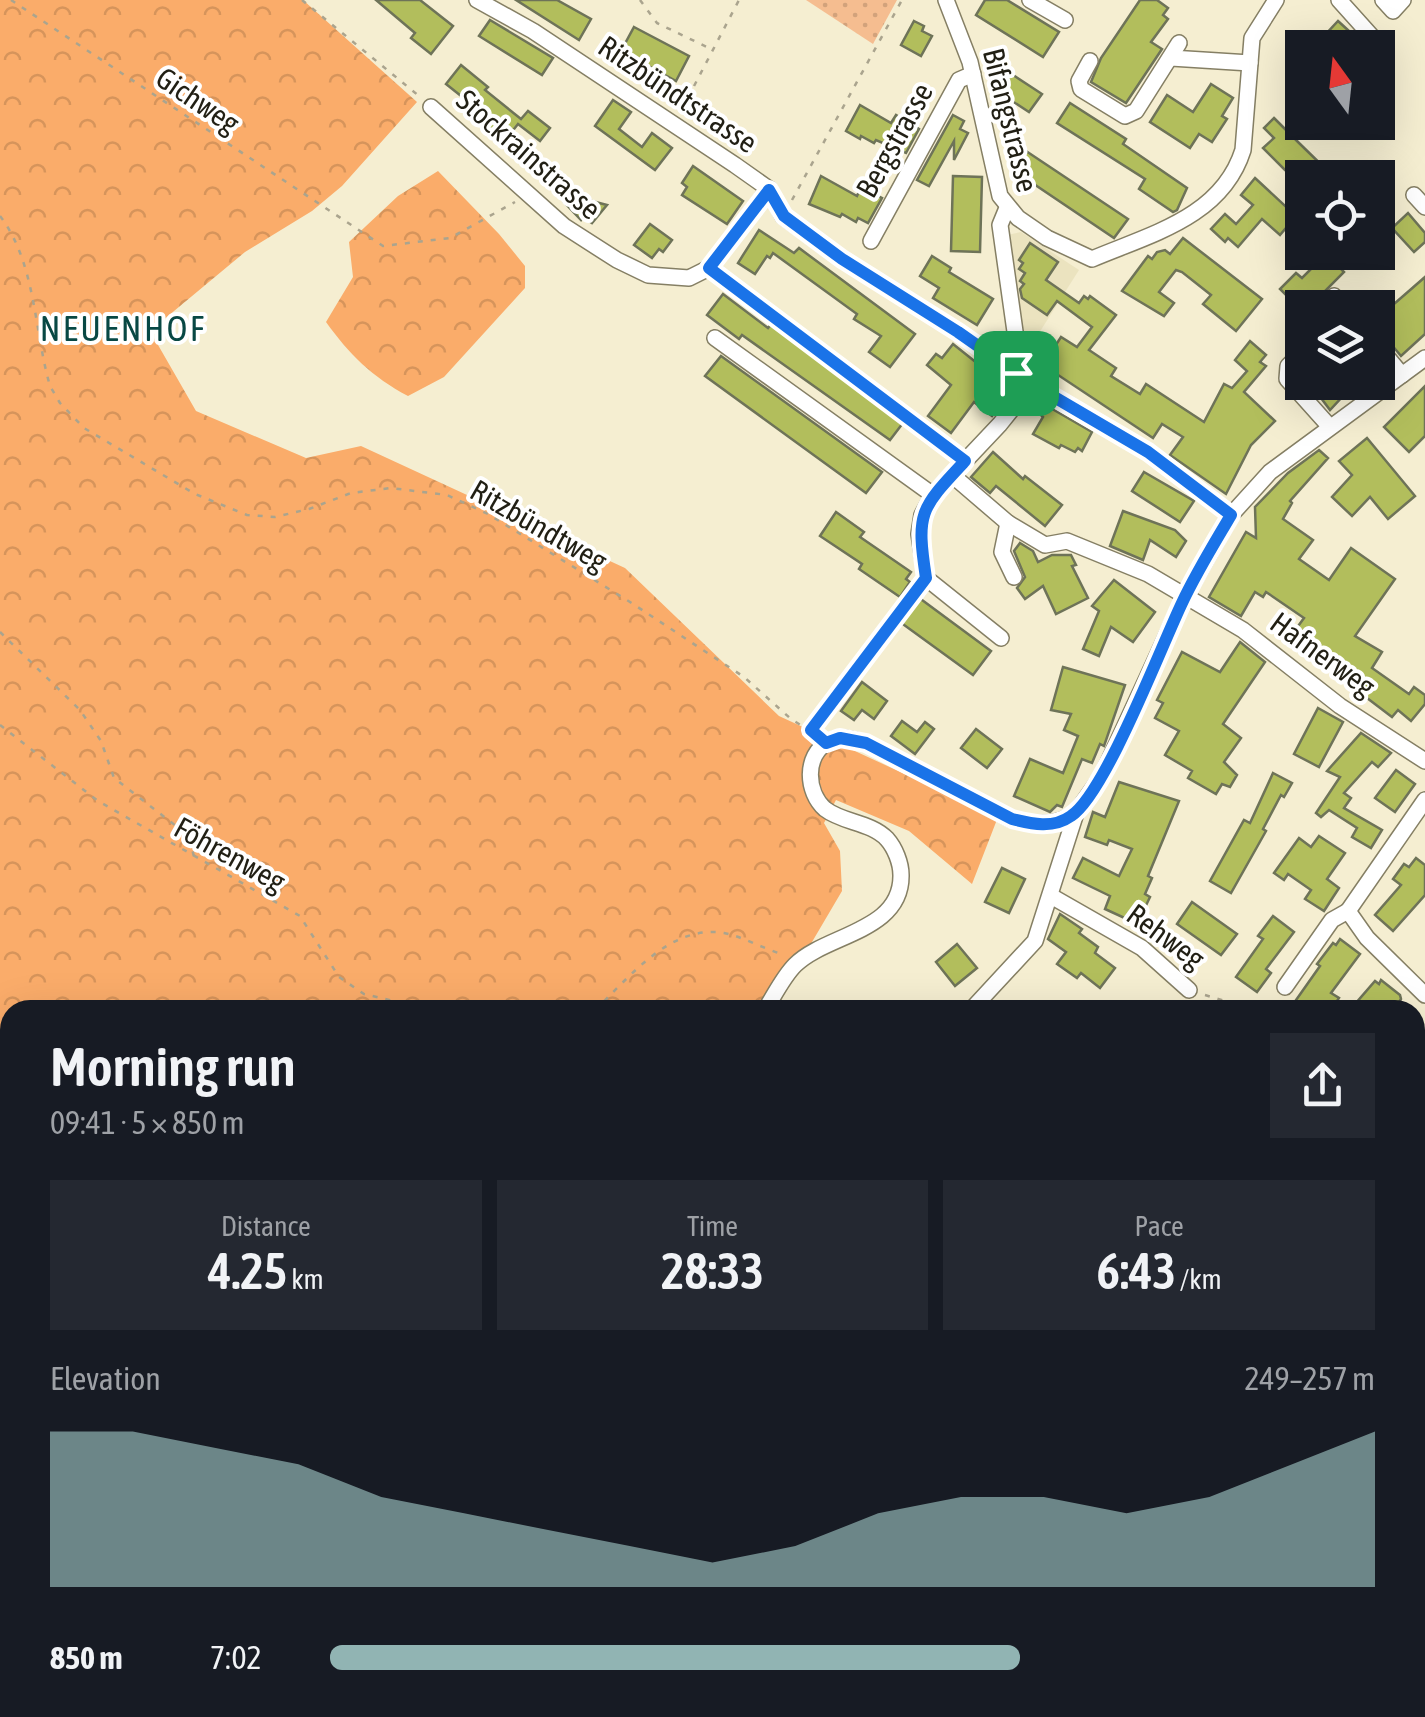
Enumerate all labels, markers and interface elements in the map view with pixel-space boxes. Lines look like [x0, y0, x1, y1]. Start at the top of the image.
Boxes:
street label: Ritzbündtstrasse [592, 29, 764, 159]
north arrow [1285, 30, 1395, 140]
map controls [1285, 30, 1395, 400]
street label: Bifangstrasse [977, 45, 1045, 195]
street label: Gichweg [150, 60, 246, 140]
street label: Bergstrasse [849, 77, 939, 203]
street label: Stockrainstrasse [450, 82, 608, 226]
button: locate [1285, 160, 1395, 270]
button: layers [1285, 290, 1395, 400]
district label: NEUENHOF [40, 308, 206, 348]
pin [974, 331, 1059, 416]
icon: arrive [989, 346, 1044, 401]
street label: Ritzbündtweg [465, 472, 613, 578]
street label: Hafnerweg [1264, 605, 1382, 703]
street label: Föhrenweg [169, 810, 291, 898]
street label: Rehweg [1121, 897, 1211, 975]
button: share [1270, 1033, 1375, 1138]
text: Morning run [50, 1035, 296, 1098]
text: 09:41 · 5 × 850 m [50, 1104, 244, 1141]
text: Distance [221, 1210, 311, 1242]
text: Time [687, 1210, 738, 1242]
text: Pace [1135, 1210, 1184, 1242]
text: 4.25 [208, 1242, 287, 1300]
text: 28:33 [661, 1242, 764, 1300]
text: 6:43 [1097, 1242, 1176, 1300]
text: km [287, 1263, 324, 1295]
text: /km [1176, 1263, 1222, 1295]
text: Elevation [50, 1360, 161, 1397]
text: 249–257 m [1245, 1360, 1375, 1397]
text: 850 m [50, 1639, 123, 1676]
text: 7:02 [210, 1639, 261, 1676]

